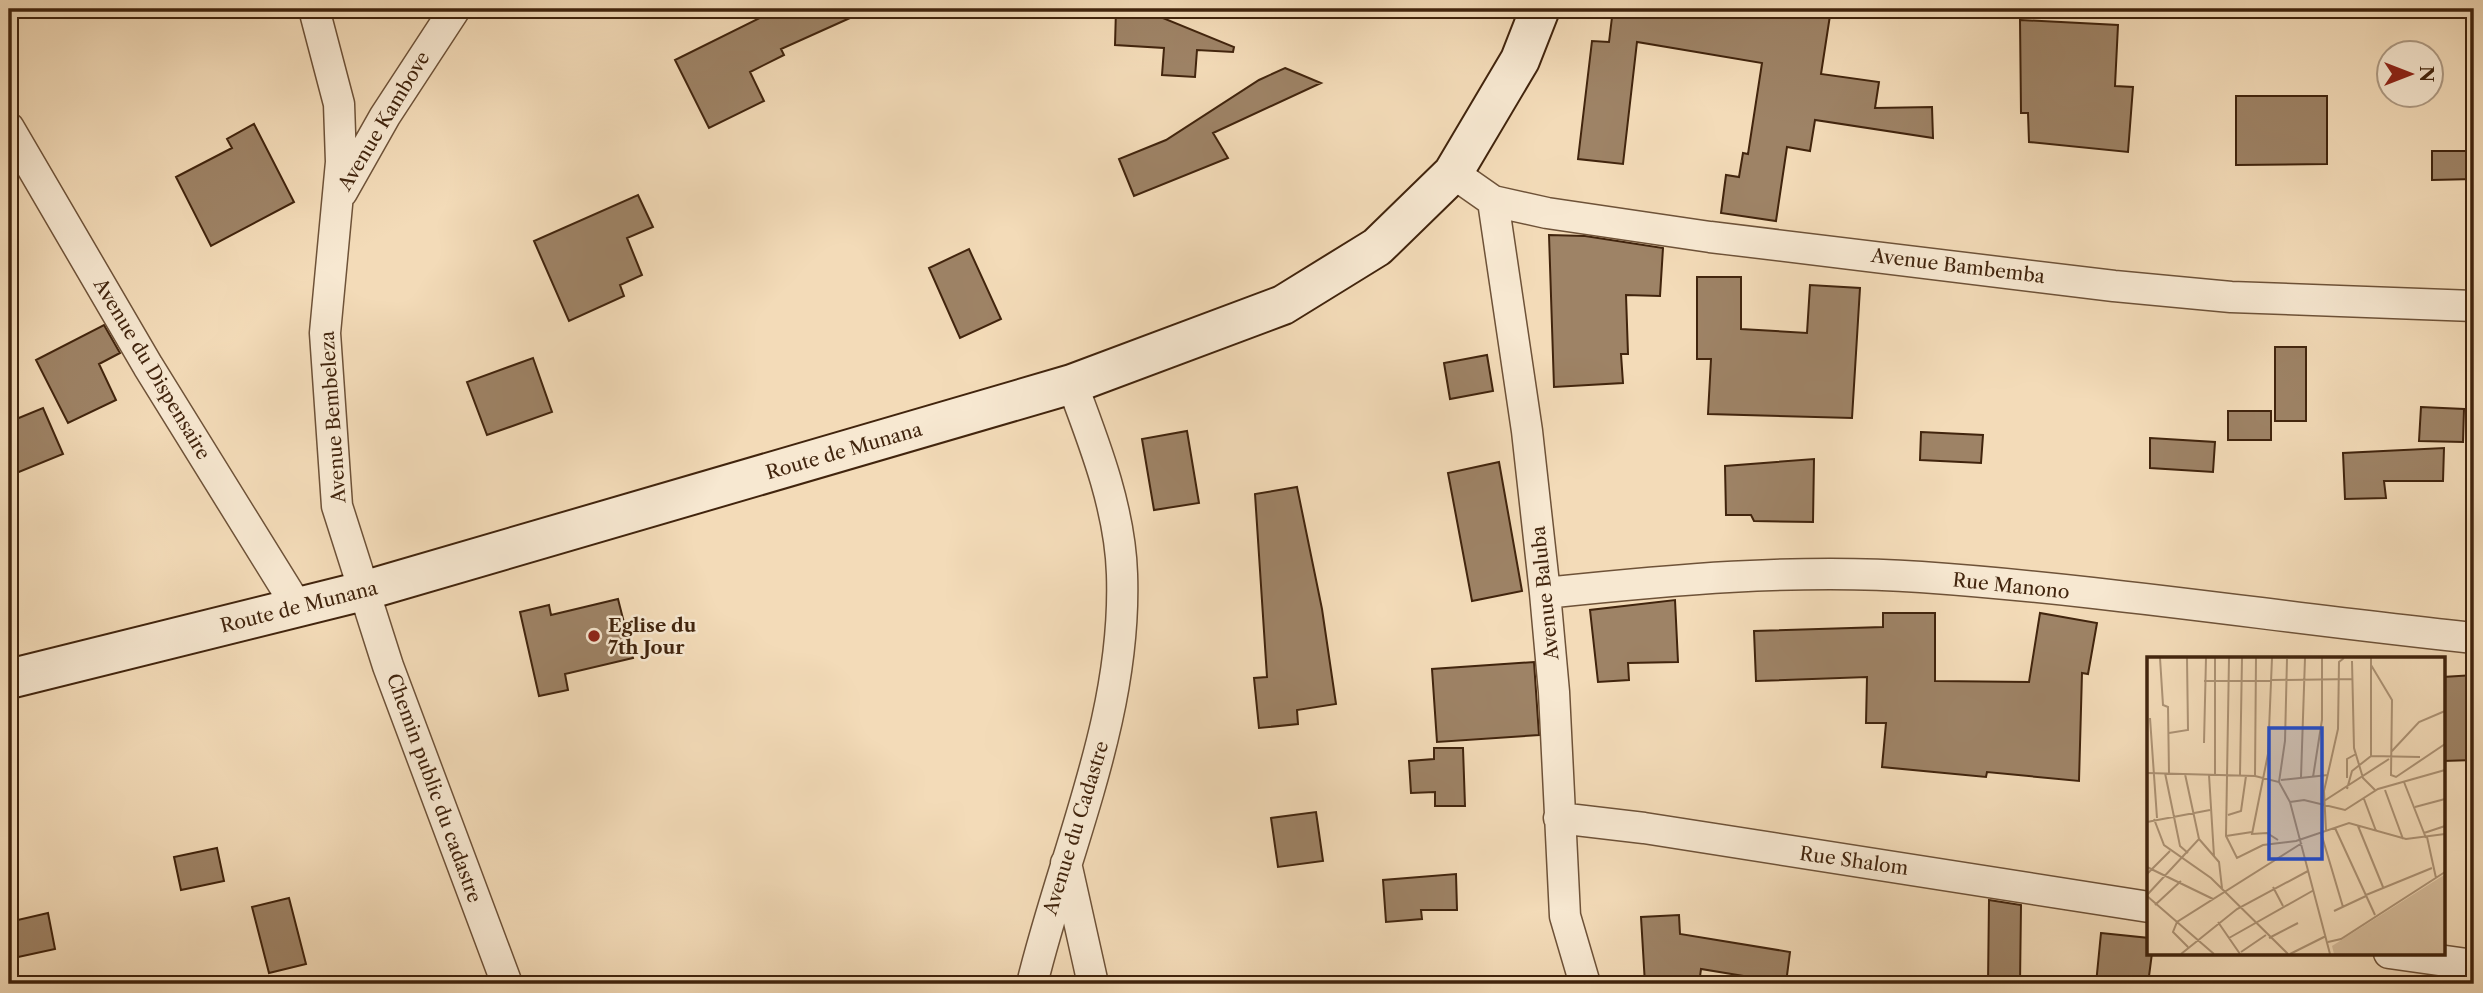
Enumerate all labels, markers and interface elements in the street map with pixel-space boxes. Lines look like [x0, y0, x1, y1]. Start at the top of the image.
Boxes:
north arrow [2374, 38, 2444, 108]
street label: Avenue Kambove [333, 47, 435, 196]
text: N [2415, 66, 2438, 82]
street label: Avenue Bambemba [1869, 244, 2046, 288]
street label: Avenue du Dispensaire [88, 273, 215, 464]
street label: Avenue Bembeleza [316, 330, 351, 505]
street label: Route de Munana [763, 418, 925, 484]
street label: Avenue Baluba [1527, 525, 1564, 662]
street label: Rue Manono [1951, 568, 2071, 604]
street label: Route de Munana [218, 576, 380, 638]
place label: Eglise du 7th Jour [608, 614, 697, 659]
marker: Eglise du 7th Jour [586, 628, 602, 644]
inset map [2147, 657, 2444, 954]
street label: Chemin public du cadastre [382, 670, 486, 906]
street label: Avenue du Cadastre [1038, 738, 1113, 919]
street label: Rue Shalom [1798, 842, 1910, 880]

